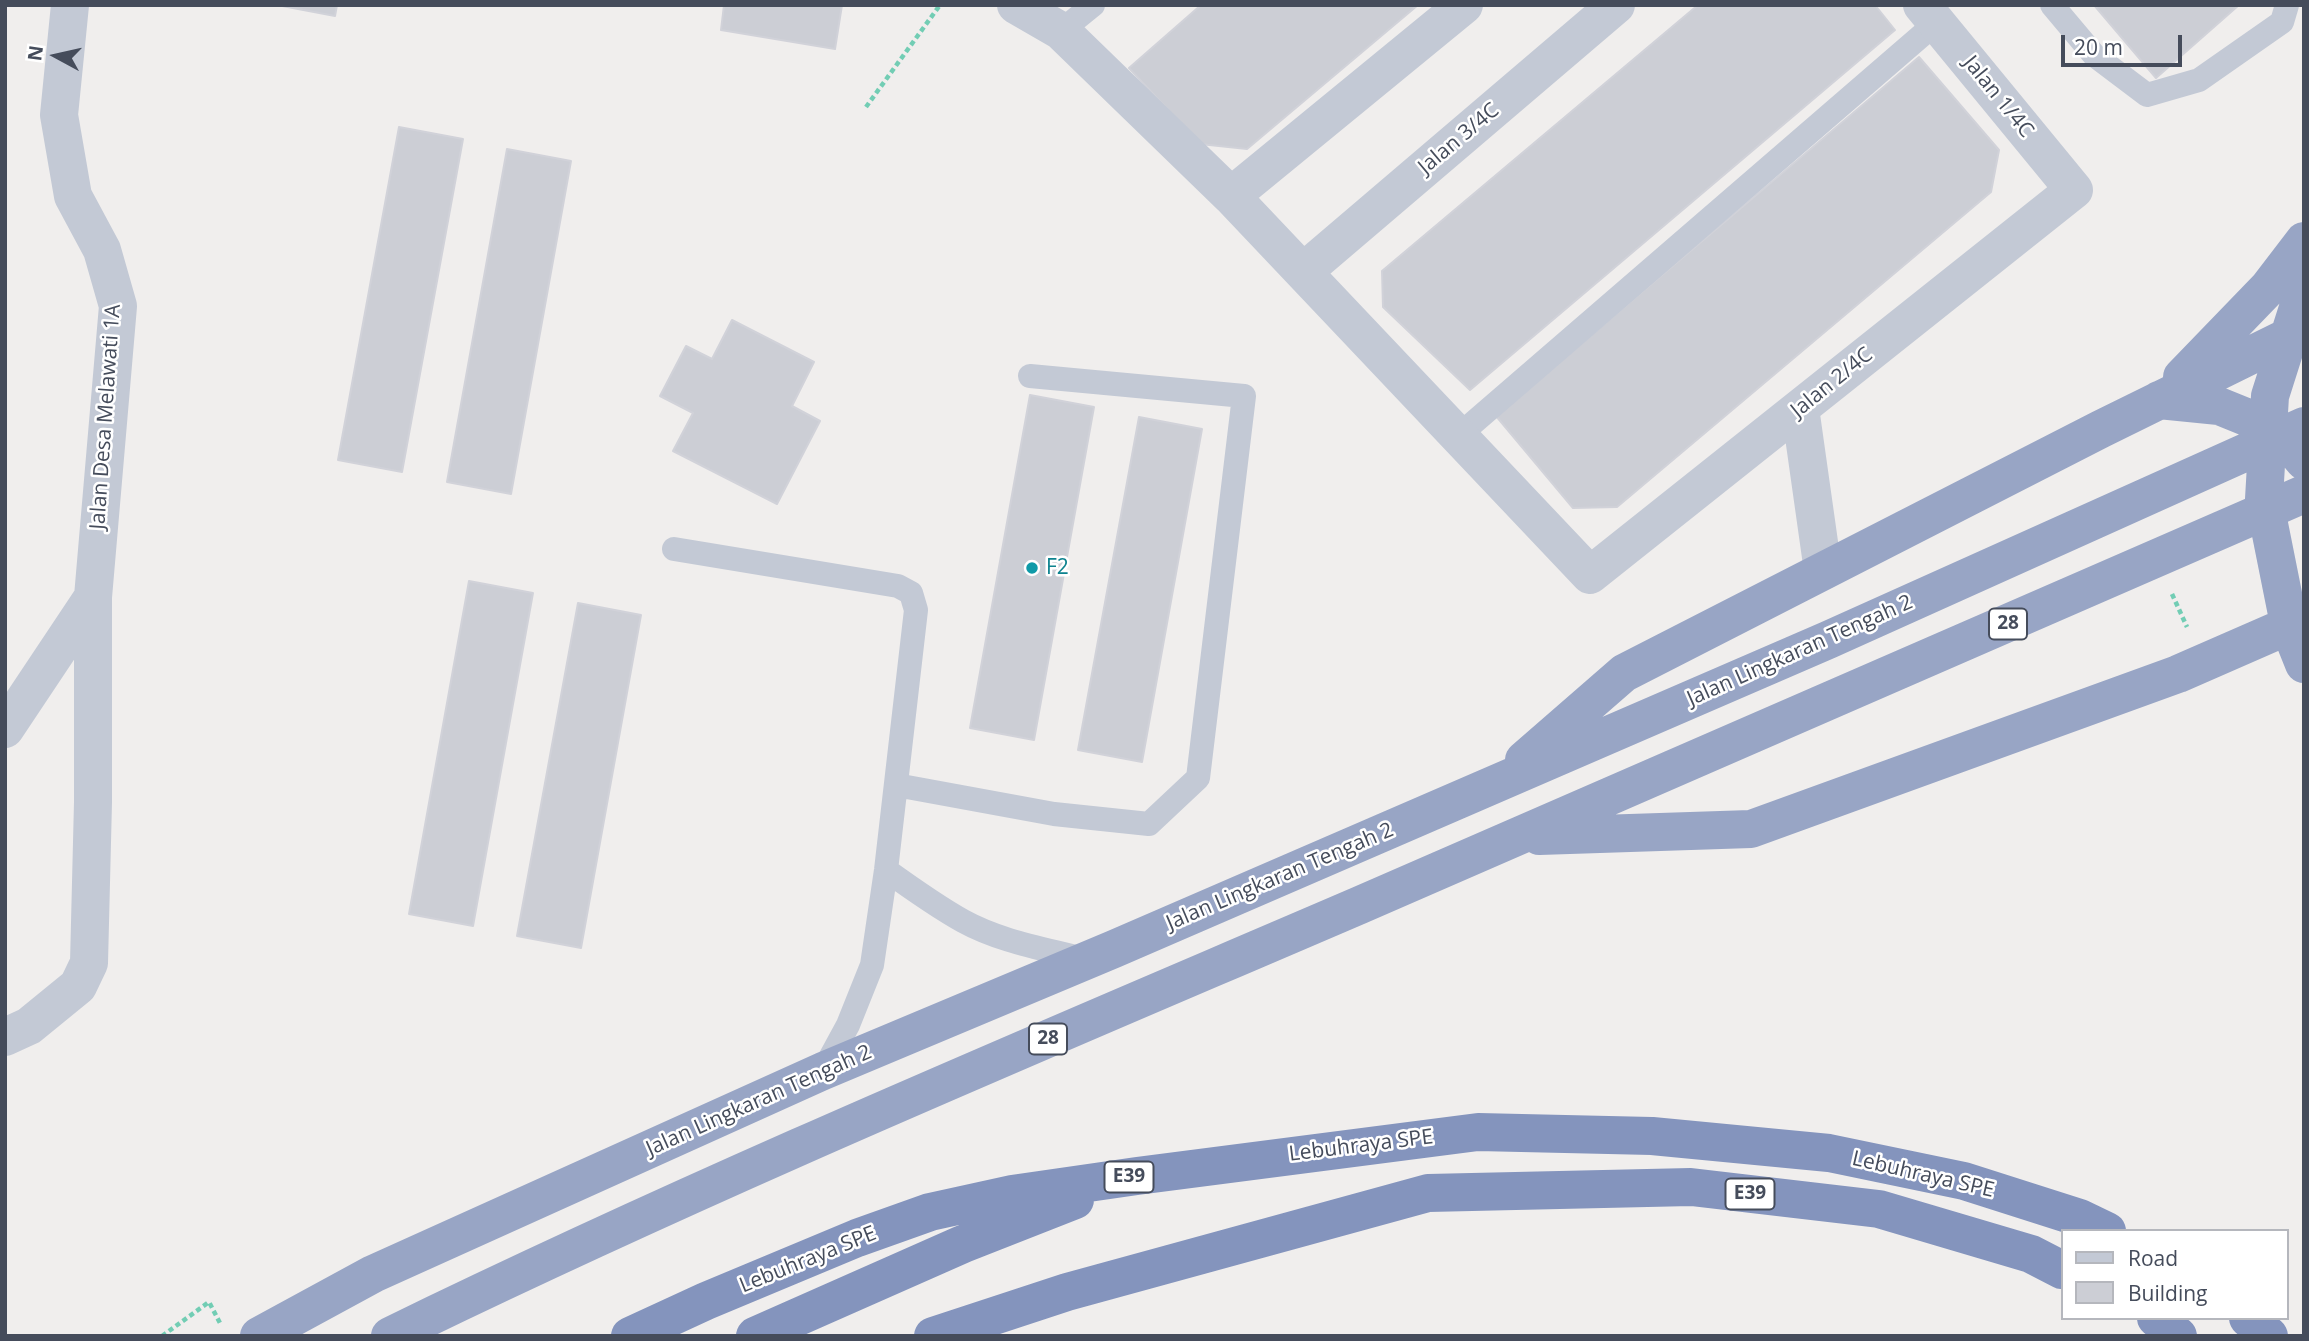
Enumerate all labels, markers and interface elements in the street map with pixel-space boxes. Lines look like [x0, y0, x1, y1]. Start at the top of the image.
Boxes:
north arrow [21, 21, 91, 91]
scale bar [2064, 21, 2185, 65]
text: 20 m [2074, 33, 2123, 61]
text: N [21, 44, 49, 63]
street label: Jalan 1/4C [1958, 51, 2038, 143]
street label: Jalan 3/4C [1414, 98, 1504, 180]
street label: Jalan Desa Melawati 1A [86, 303, 126, 531]
street label: Jalan 2/4C [1786, 343, 1878, 423]
place label: F2 [1046, 555, 1069, 581]
marker: F2 [1024, 560, 1040, 576]
street label: Jalan Lingkaran Tengah 2 [1683, 590, 1917, 712]
road number: 28 [1989, 608, 2027, 639]
street label: Jalan Lingkaran Tengah 2 [1163, 818, 1397, 936]
road number: 28 [1029, 1023, 1067, 1054]
street label: Jalan Lingkaran Tengah 2 [642, 1040, 876, 1162]
street label: Lebuhraya SPE [1287, 1125, 1435, 1167]
street label: Lebuhraya SPE [1849, 1146, 1997, 1204]
road number: E39 [1104, 1162, 1154, 1192]
road number: E39 [1726, 1178, 1774, 1210]
street label: Lebuhraya SPE [736, 1221, 880, 1299]
legend [2060, 1229, 2288, 1320]
text: Road [2128, 1244, 2178, 1272]
text: Building [2128, 1279, 2207, 1307]

